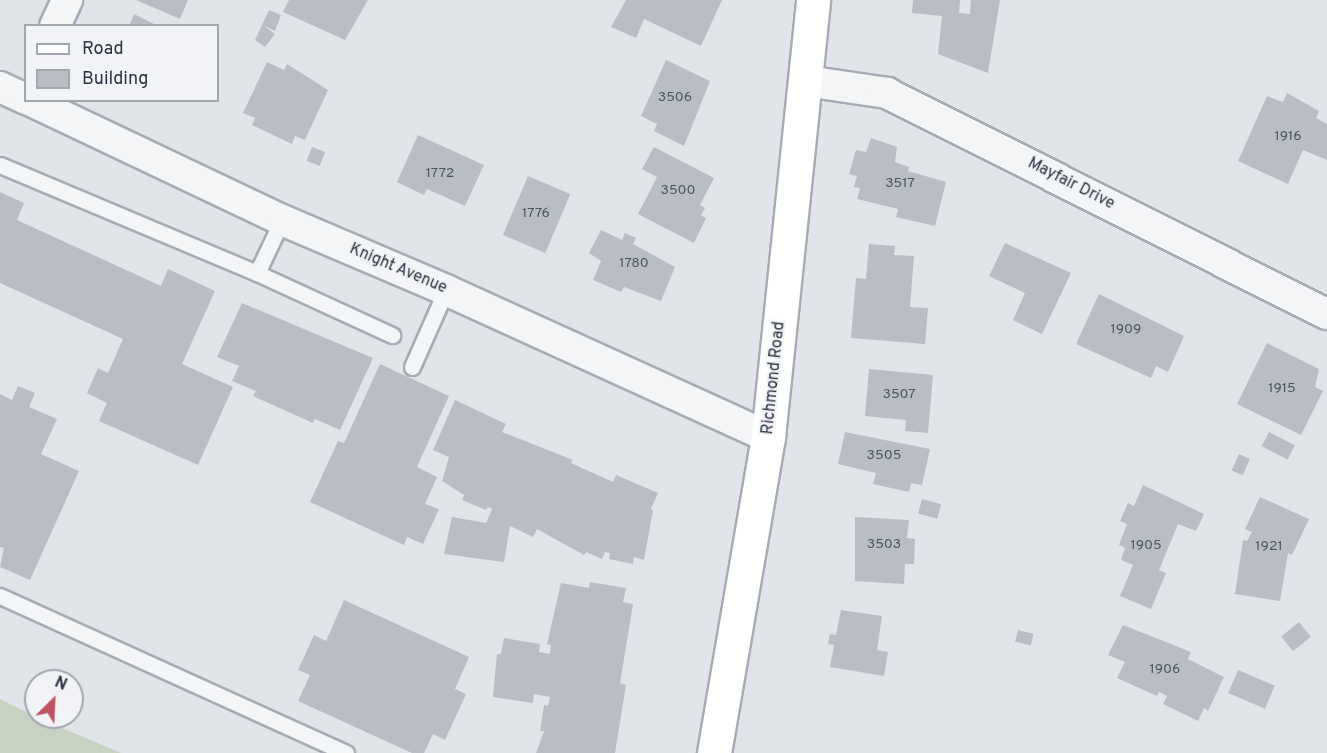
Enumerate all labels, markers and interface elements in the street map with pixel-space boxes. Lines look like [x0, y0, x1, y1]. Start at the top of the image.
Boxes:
legend [24, 24, 219, 102]
text: Road [82, 38, 124, 61]
text: Building [82, 68, 148, 91]
house number: 3506 [658, 90, 692, 106]
house number: 1916 [1274, 129, 1302, 145]
street label: Mayfair Drive [1024, 154, 1118, 214]
house number: 1772 [426, 166, 454, 182]
house number: 3517 [885, 176, 915, 192]
house number: 3500 [661, 183, 695, 199]
house number: 1776 [522, 206, 550, 222]
street label: Knight Avenue [346, 240, 450, 298]
house number: 1780 [619, 256, 649, 272]
street label: Richmond Road [759, 321, 789, 435]
house number: 1909 [1111, 322, 1141, 338]
house number: 1915 [1268, 381, 1296, 397]
house number: 3507 [883, 387, 915, 403]
house number: 3505 [867, 448, 901, 464]
house number: 3503 [867, 537, 901, 553]
house number: 1905 [1130, 538, 1162, 554]
house number: 1921 [1255, 539, 1283, 555]
house number: 1906 [1150, 662, 1180, 678]
north arrow [24, 669, 84, 729]
text: N [51, 673, 70, 696]

